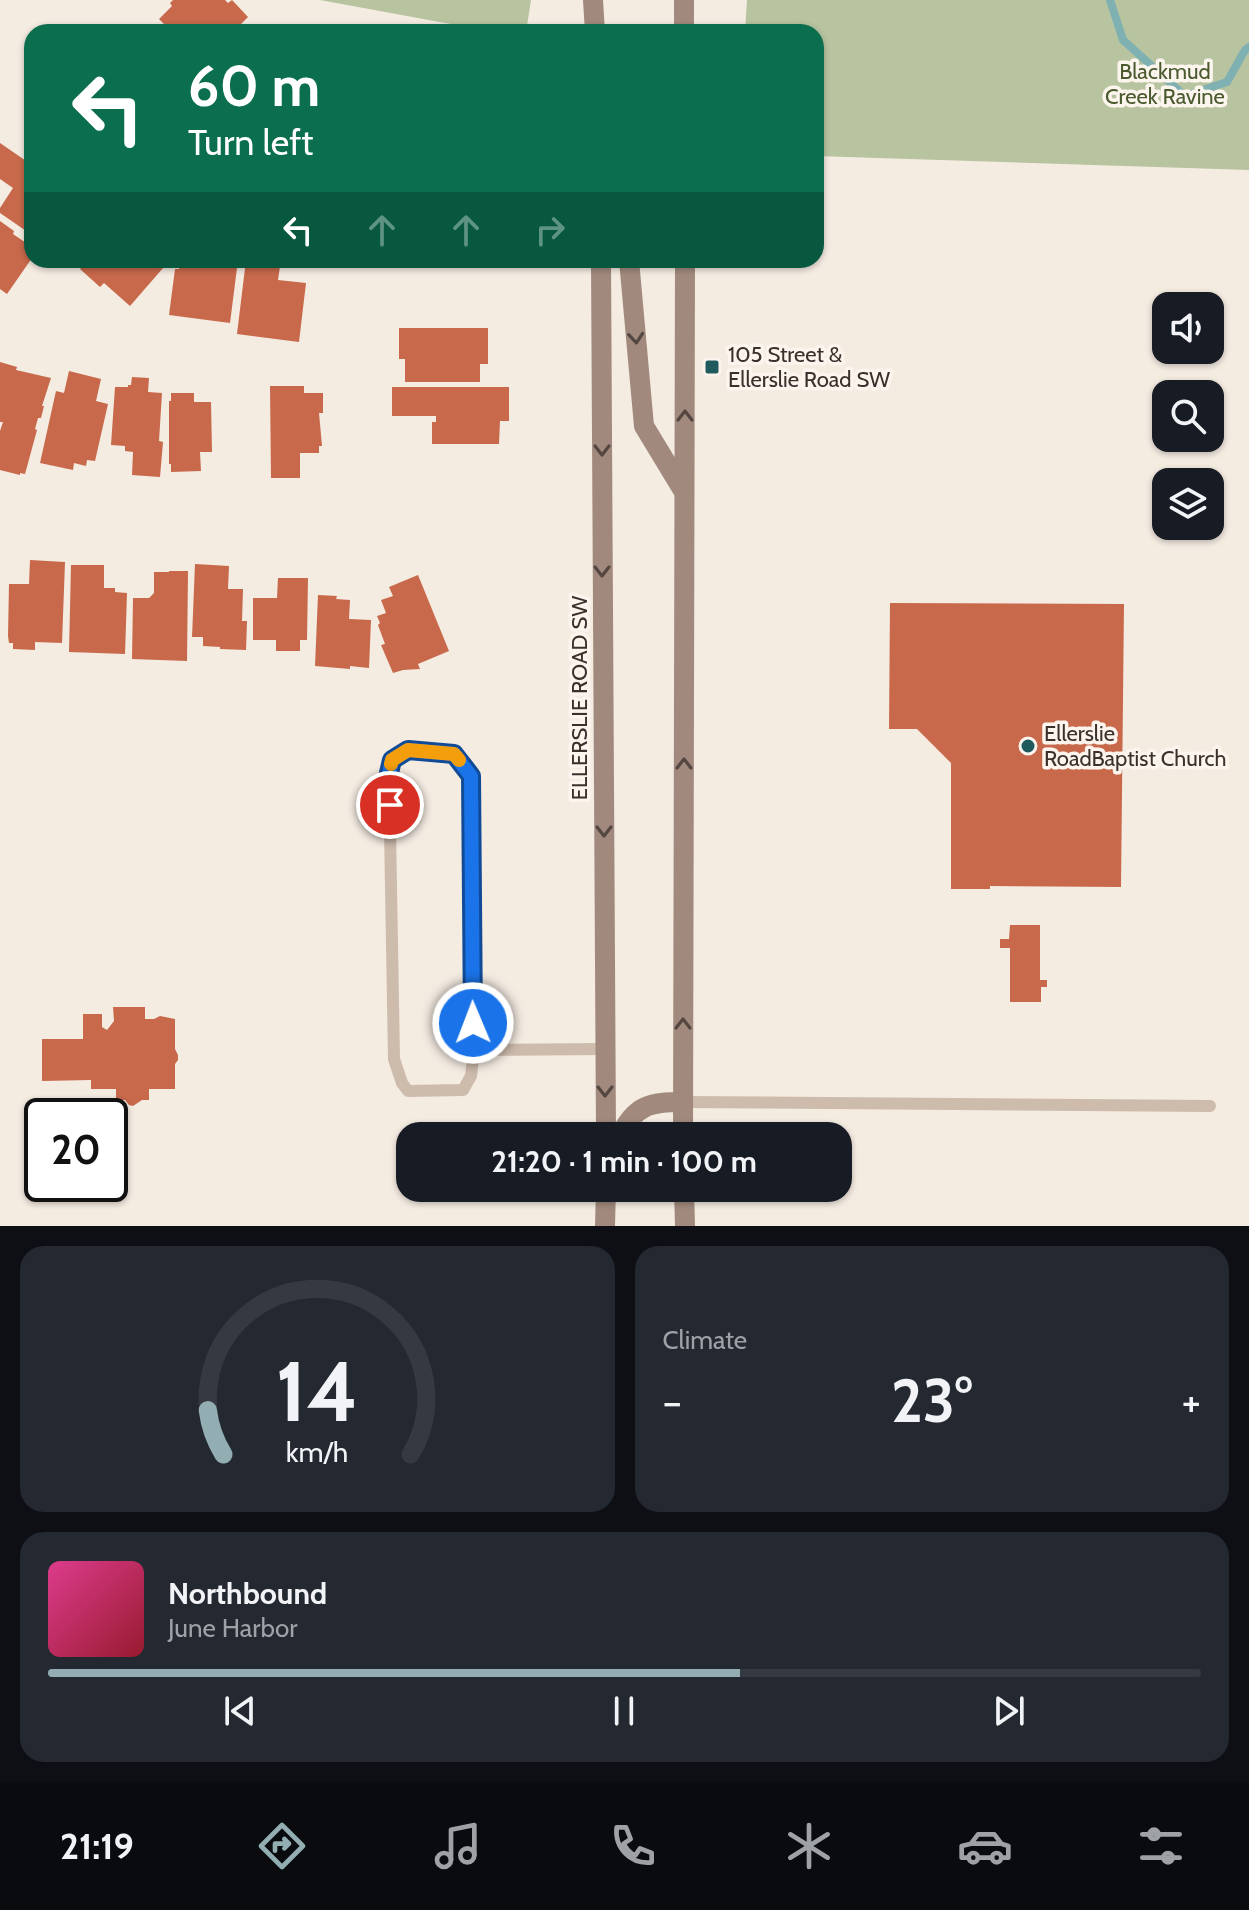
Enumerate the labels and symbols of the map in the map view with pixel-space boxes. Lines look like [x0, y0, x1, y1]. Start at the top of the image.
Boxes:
park label: Blackmud Creek Ravine [1105, 58, 1225, 110]
one-way arrow [627, 332, 644, 345]
place label: 105 Street & Ellerslie Road SW [728, 341, 890, 393]
marker: 105 Street & Ellerslie Road SW [703, 358, 721, 376]
one-way arrow [676, 409, 694, 422]
one-way arrow [593, 444, 610, 457]
one-way arrow [593, 565, 611, 578]
street label: ELLERSLIE ROAD SW [566, 596, 593, 800]
place label: Ellerslie RoadBaptist Church [1044, 720, 1226, 772]
marker: Ellerslie RoadBaptist Church [1019, 737, 1037, 755]
one-way arrow [675, 757, 693, 770]
pin [356, 771, 424, 839]
one-way arrow [595, 825, 613, 838]
position arrow [431, 981, 515, 1065]
one-way arrow [674, 1017, 692, 1030]
one-way arrow [596, 1085, 614, 1098]
speed limit sign: 20 [24, 1098, 128, 1202]

